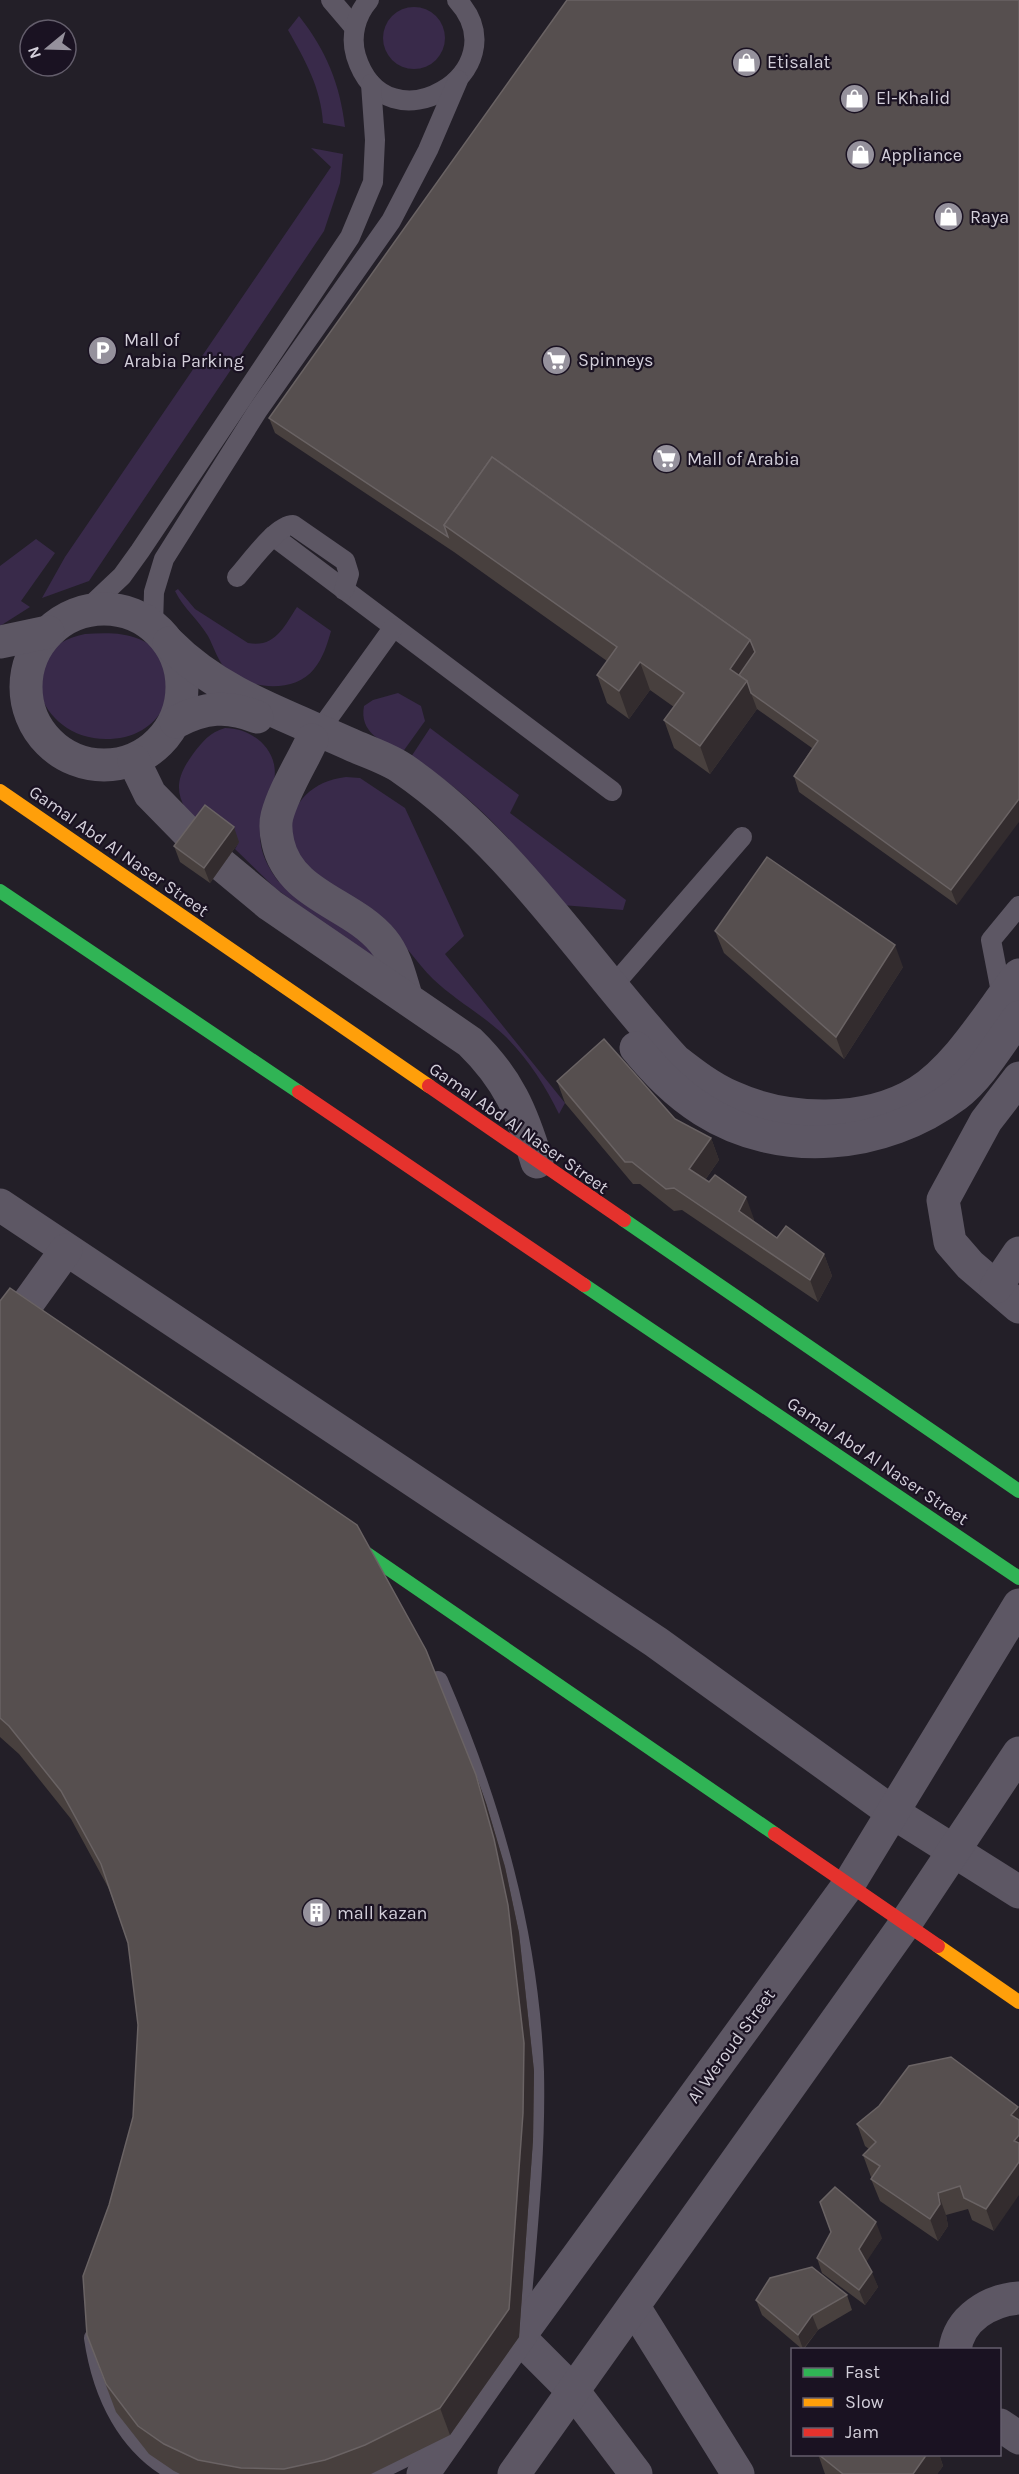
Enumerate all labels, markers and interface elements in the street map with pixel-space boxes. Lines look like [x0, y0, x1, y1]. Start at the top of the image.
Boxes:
north arrow [18, 18, 78, 78]
text: N [23, 44, 45, 61]
shop icon: Etisalat [730, 46, 762, 78]
place label: Etisalat [767, 51, 831, 73]
shop icon: El-Khalid [839, 82, 871, 114]
place label: El-Khalid [876, 87, 950, 109]
shop icon: Appliance [844, 139, 876, 171]
place label: Appliance [881, 144, 962, 166]
shop icon: Raya [933, 201, 965, 233]
place label: Raya [970, 206, 1009, 228]
place label: Mall of Arabia Parking [124, 329, 244, 372]
parking icon: Mall of Arabia Parking [87, 334, 119, 366]
supermarket icon: Spinneys [541, 344, 573, 376]
place label: Spinneys [578, 349, 654, 371]
supermarket icon: Mall of Arabia [650, 443, 682, 475]
place label: Mall of Arabia [687, 448, 799, 470]
street label: Gamal Abd Al Naser Street [25, 781, 213, 922]
street label: Gamal Abd Al Naser Street [425, 1058, 613, 1199]
street label: Gamal Abd Al Naser Street [783, 1392, 973, 1530]
building icon: mall kazan [300, 1897, 332, 1929]
place label: mall kazan [337, 1902, 427, 1924]
street label: Al Weroud Street [682, 1984, 780, 2107]
legend [791, 2348, 1001, 2456]
text: Fast [845, 2361, 880, 2383]
text: Slow [845, 2391, 884, 2413]
text: Jam [845, 2421, 879, 2443]

